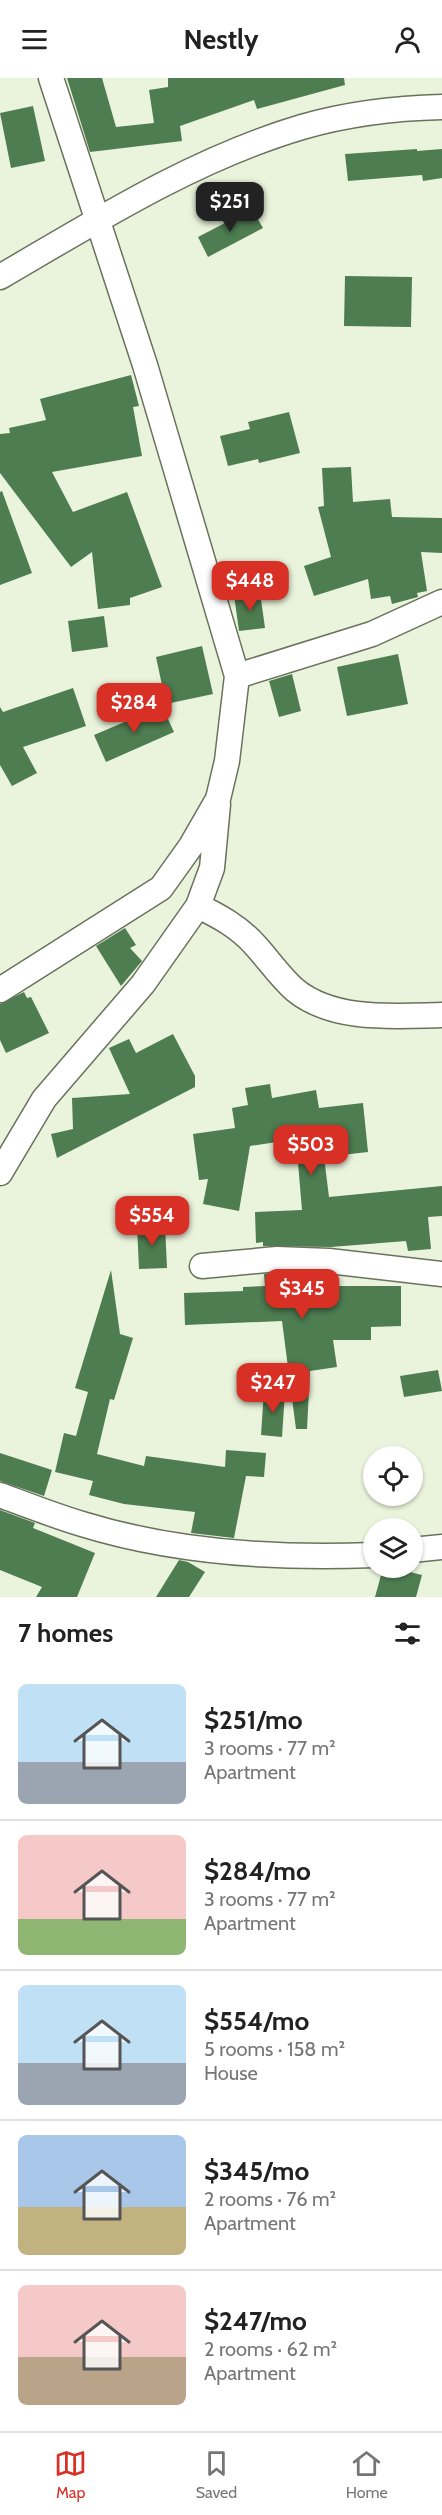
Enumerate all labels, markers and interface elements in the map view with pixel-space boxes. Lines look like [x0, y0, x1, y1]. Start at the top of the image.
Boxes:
icon: menu [18, 23, 51, 56]
text: Nestly [184, 23, 258, 56]
icon: person [391, 23, 424, 56]
pin: $251 [194, 182, 266, 233]
text: $251 [210, 189, 250, 213]
pin: $448 [214, 561, 286, 612]
text: $448 [226, 568, 274, 592]
pin: $284 [98, 683, 170, 734]
text: $284 [111, 690, 157, 714]
pin: $503 [275, 1125, 347, 1176]
text: $503 [287, 1132, 335, 1156]
pin: $554 [116, 1196, 188, 1247]
text: $554 [129, 1203, 175, 1227]
pin: $345 [266, 1269, 338, 1320]
text: $345 [279, 1276, 325, 1300]
pin: $247 [237, 1363, 309, 1414]
text: $247 [251, 1370, 295, 1394]
map controls [363, 1446, 423, 1578]
button: locate [363, 1446, 423, 1506]
button: layers [363, 1518, 423, 1578]
text: 7 homes [18, 1617, 113, 1649]
icon: filters [391, 1617, 424, 1650]
text: $251/mo [204, 1704, 302, 1736]
icon: home [66, 1708, 138, 1780]
text: 3 rooms · 77 m² [204, 1736, 336, 1760]
text: Apartment [204, 1760, 296, 1784]
text: $284/mo [204, 1855, 311, 1887]
icon: home [66, 1859, 138, 1931]
text: 3 rooms · 77 m² [204, 1887, 336, 1911]
text: Apartment [204, 1911, 296, 1935]
text: $554/mo [204, 2005, 309, 2037]
icon: home [66, 2009, 138, 2081]
text: 5 rooms · 158 m² [204, 2037, 345, 2061]
text: House [204, 2061, 258, 2085]
text: $345/mo [204, 2155, 309, 2187]
icon: home [66, 2159, 138, 2231]
text: 2 rooms · 76 m² [204, 2187, 336, 2211]
text: Apartment [204, 2211, 296, 2235]
text: $247/mo [204, 2305, 307, 2337]
icon: home [66, 2309, 138, 2381]
text: 2 rooms · 62 m² [204, 2337, 337, 2361]
text: Apartment [204, 2361, 296, 2385]
tab: Map [54, 2447, 87, 2502]
tab: Saved [196, 2447, 237, 2502]
tab: Home [346, 2447, 388, 2502]

